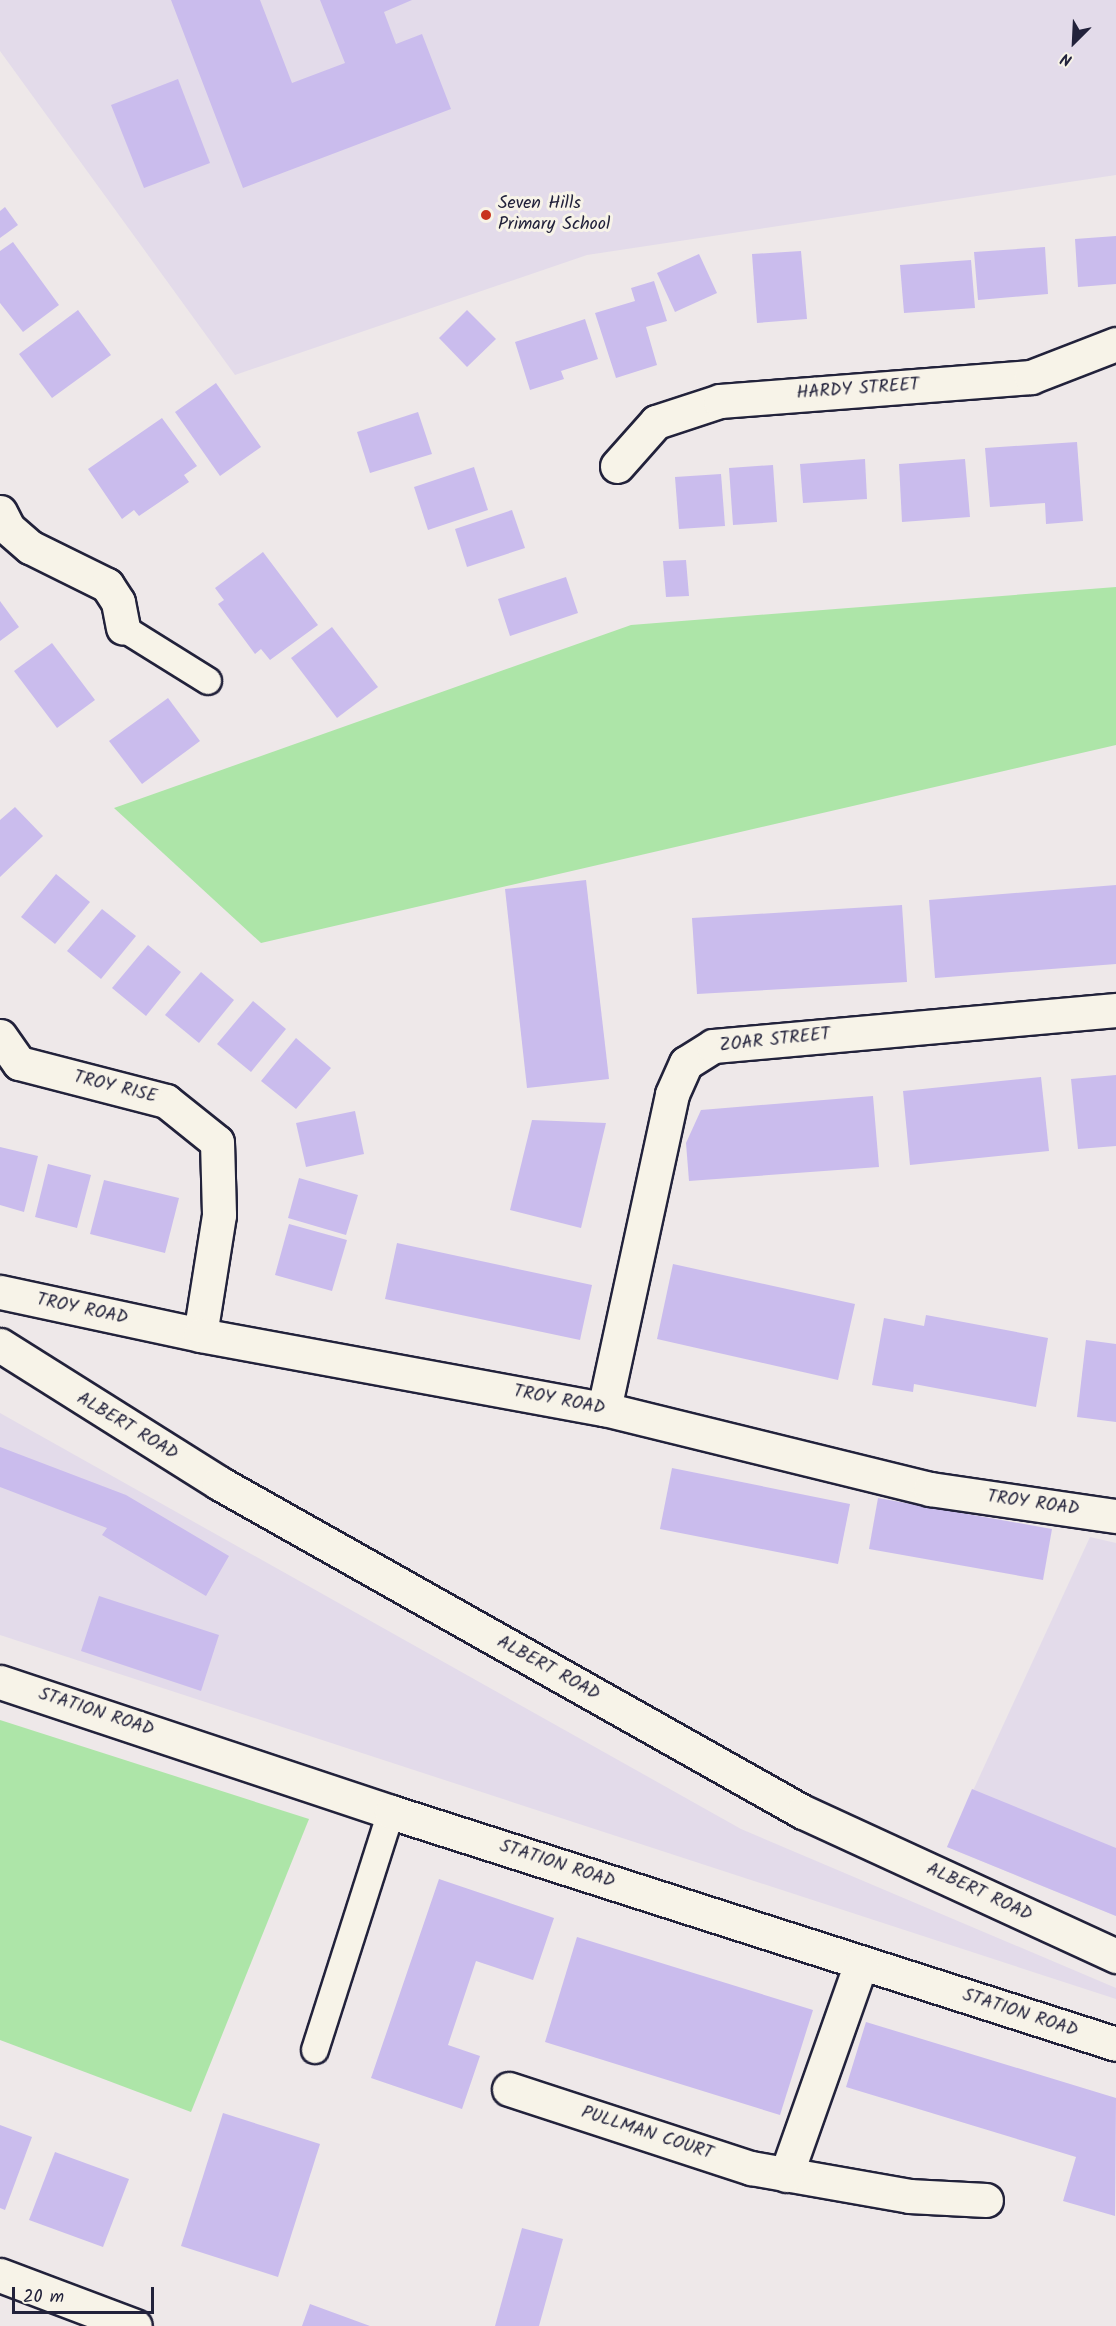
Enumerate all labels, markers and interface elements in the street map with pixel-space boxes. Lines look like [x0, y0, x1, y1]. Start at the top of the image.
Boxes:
north arrow [1044, 12, 1104, 72]
text: N [1057, 45, 1076, 72]
place label: Seven Hills Primary School [498, 194, 610, 236]
marker: Seven Hills Primary School [479, 208, 493, 222]
street label: HARDY STREET [796, 375, 920, 405]
street label: ZOAR STREET [719, 1024, 831, 1058]
street label: TROY RISE [71, 1067, 159, 1109]
street label: TROY ROAD [34, 1290, 130, 1330]
street label: TROY ROAD [511, 1382, 607, 1420]
street label: ALBERT ROAD [72, 1388, 182, 1466]
street label: TROY ROAD [986, 1487, 1080, 1521]
street label: ALBERT ROAD [493, 1632, 603, 1706]
street label: STATION ROAD [36, 1684, 156, 1742]
street label: STATION ROAD [497, 1836, 617, 1894]
street label: ALBERT ROAD [923, 1859, 1035, 1927]
street label: STATION ROAD [960, 1985, 1080, 2043]
street label: PULLMAN COURT [578, 2102, 716, 2166]
scale bar [15, 2275, 158, 2313]
text: 20 m [23, 2283, 64, 2312]

